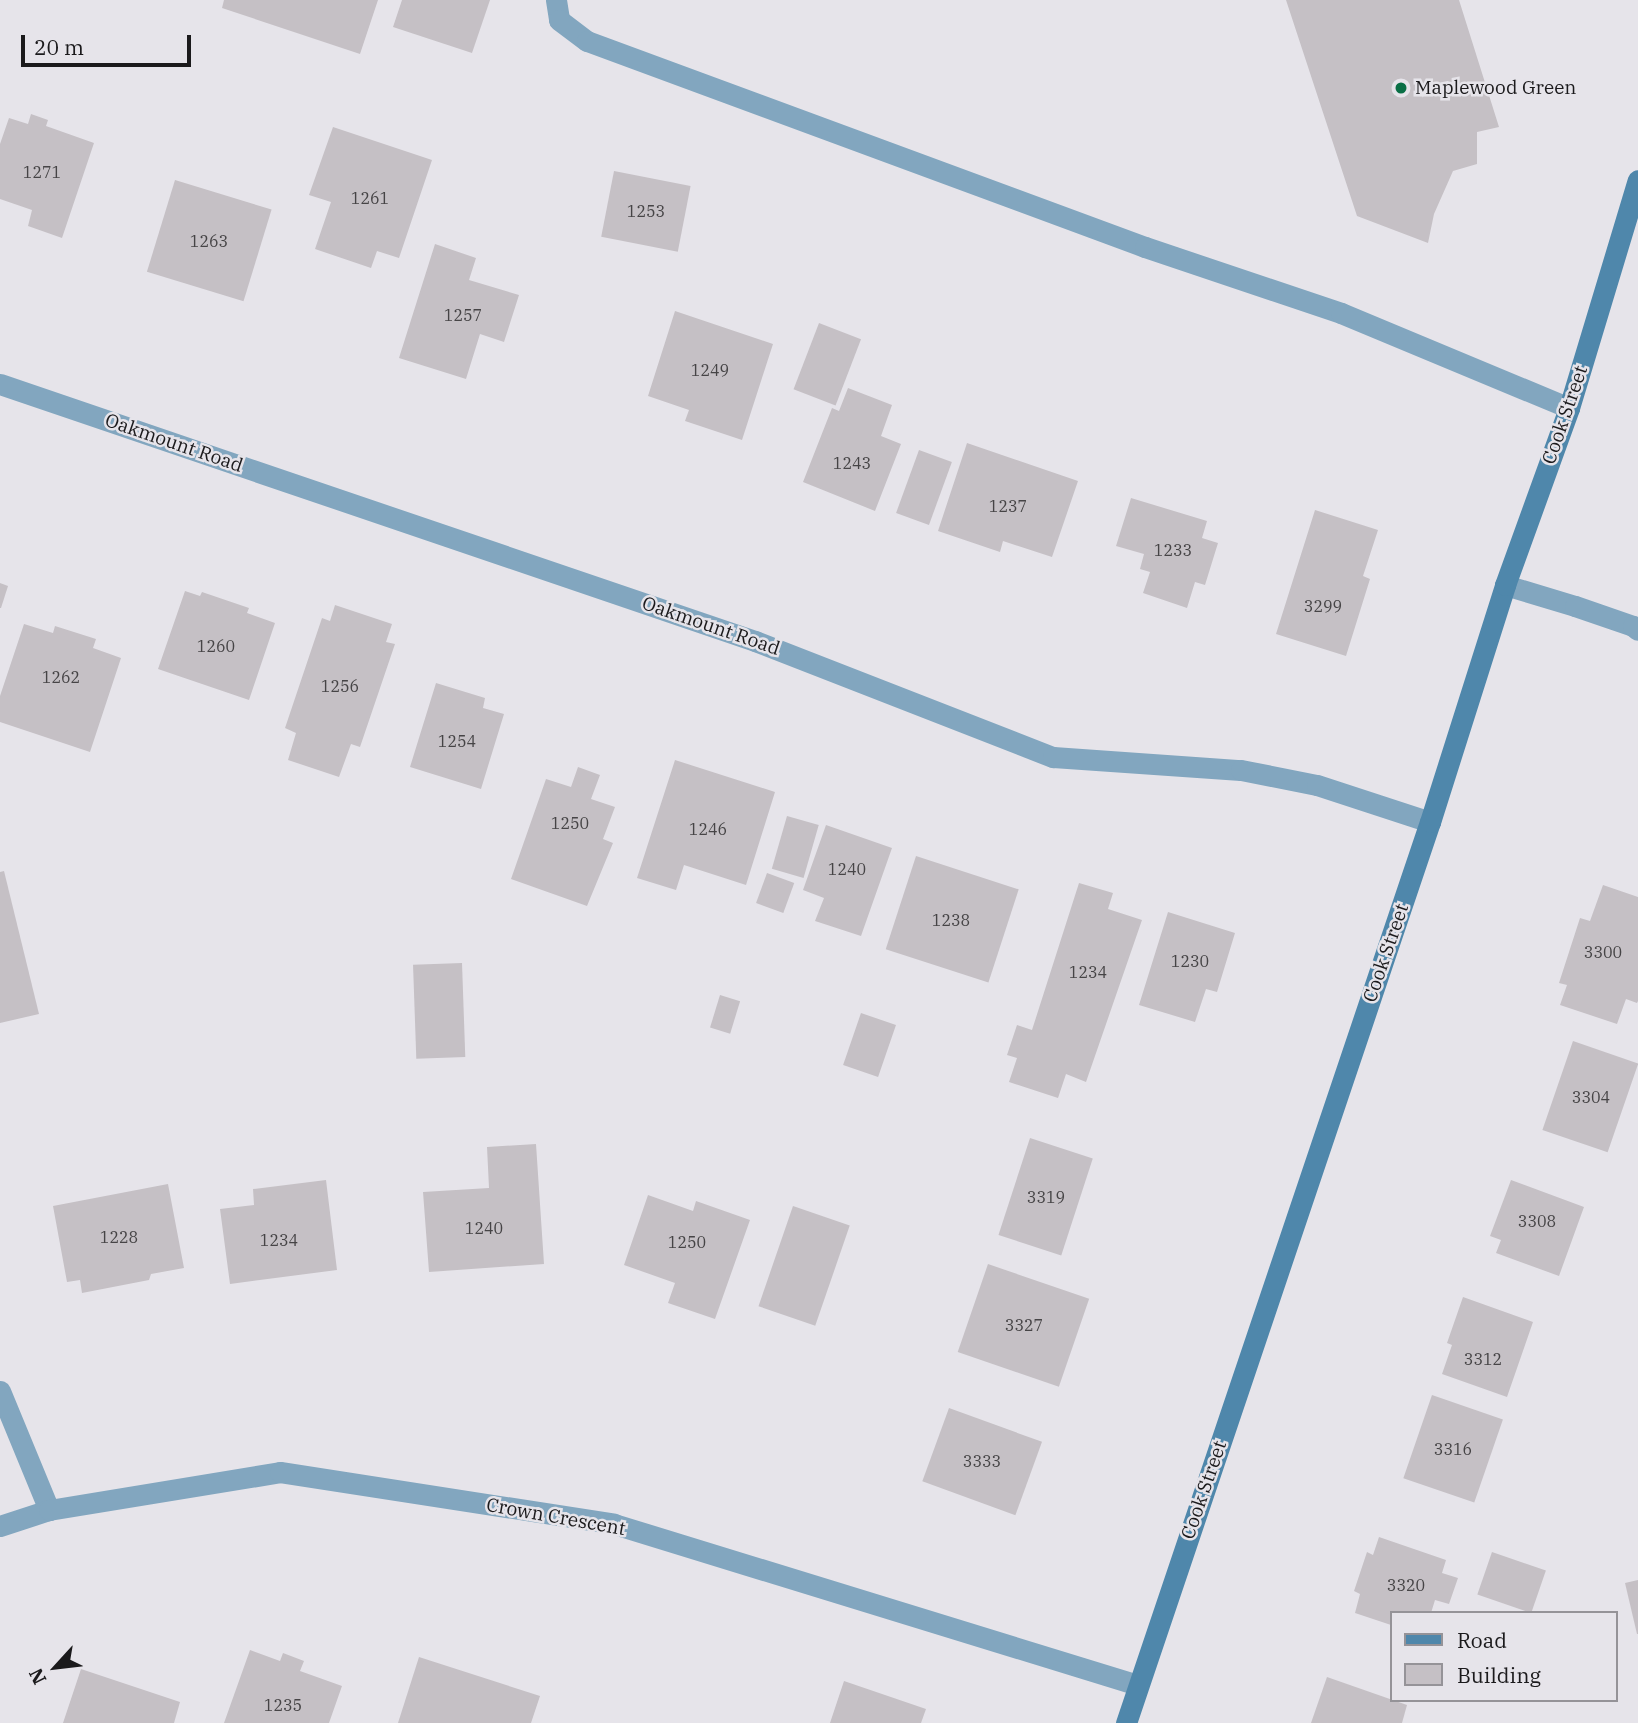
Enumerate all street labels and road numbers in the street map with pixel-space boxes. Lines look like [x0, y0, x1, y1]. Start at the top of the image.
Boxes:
street label: Cook Street [1538, 363, 1592, 467]
street label: Oakmount Road [102, 409, 246, 477]
street label: Oakmount Road [639, 592, 783, 660]
street label: Cook Street [1359, 901, 1413, 1005]
street label: Cook Street [1177, 1438, 1231, 1542]
street label: Crown Crescent [485, 1494, 627, 1540]

